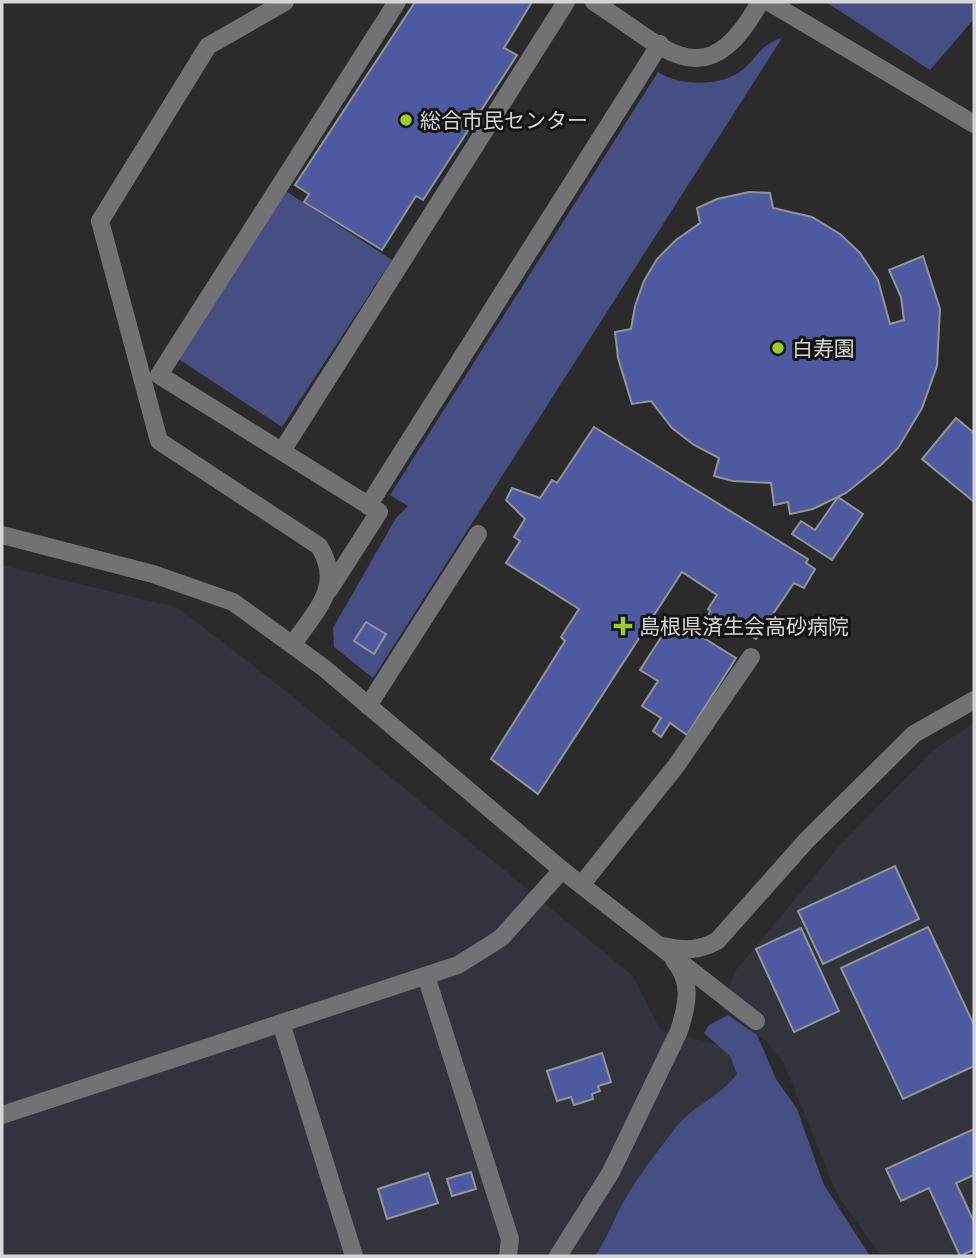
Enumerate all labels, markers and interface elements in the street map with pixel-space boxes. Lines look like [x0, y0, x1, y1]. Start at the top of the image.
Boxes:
place label: 総合市民センター [420, 104, 588, 136]
marker: 総合市民センター [398, 112, 414, 128]
place label: 白寿園 [792, 332, 855, 364]
marker: 白寿園 [770, 340, 786, 356]
place label: 島根県済生会高砂病院 [639, 610, 849, 642]
marker: 島根県済生会高砂病院 [613, 616, 633, 636]

